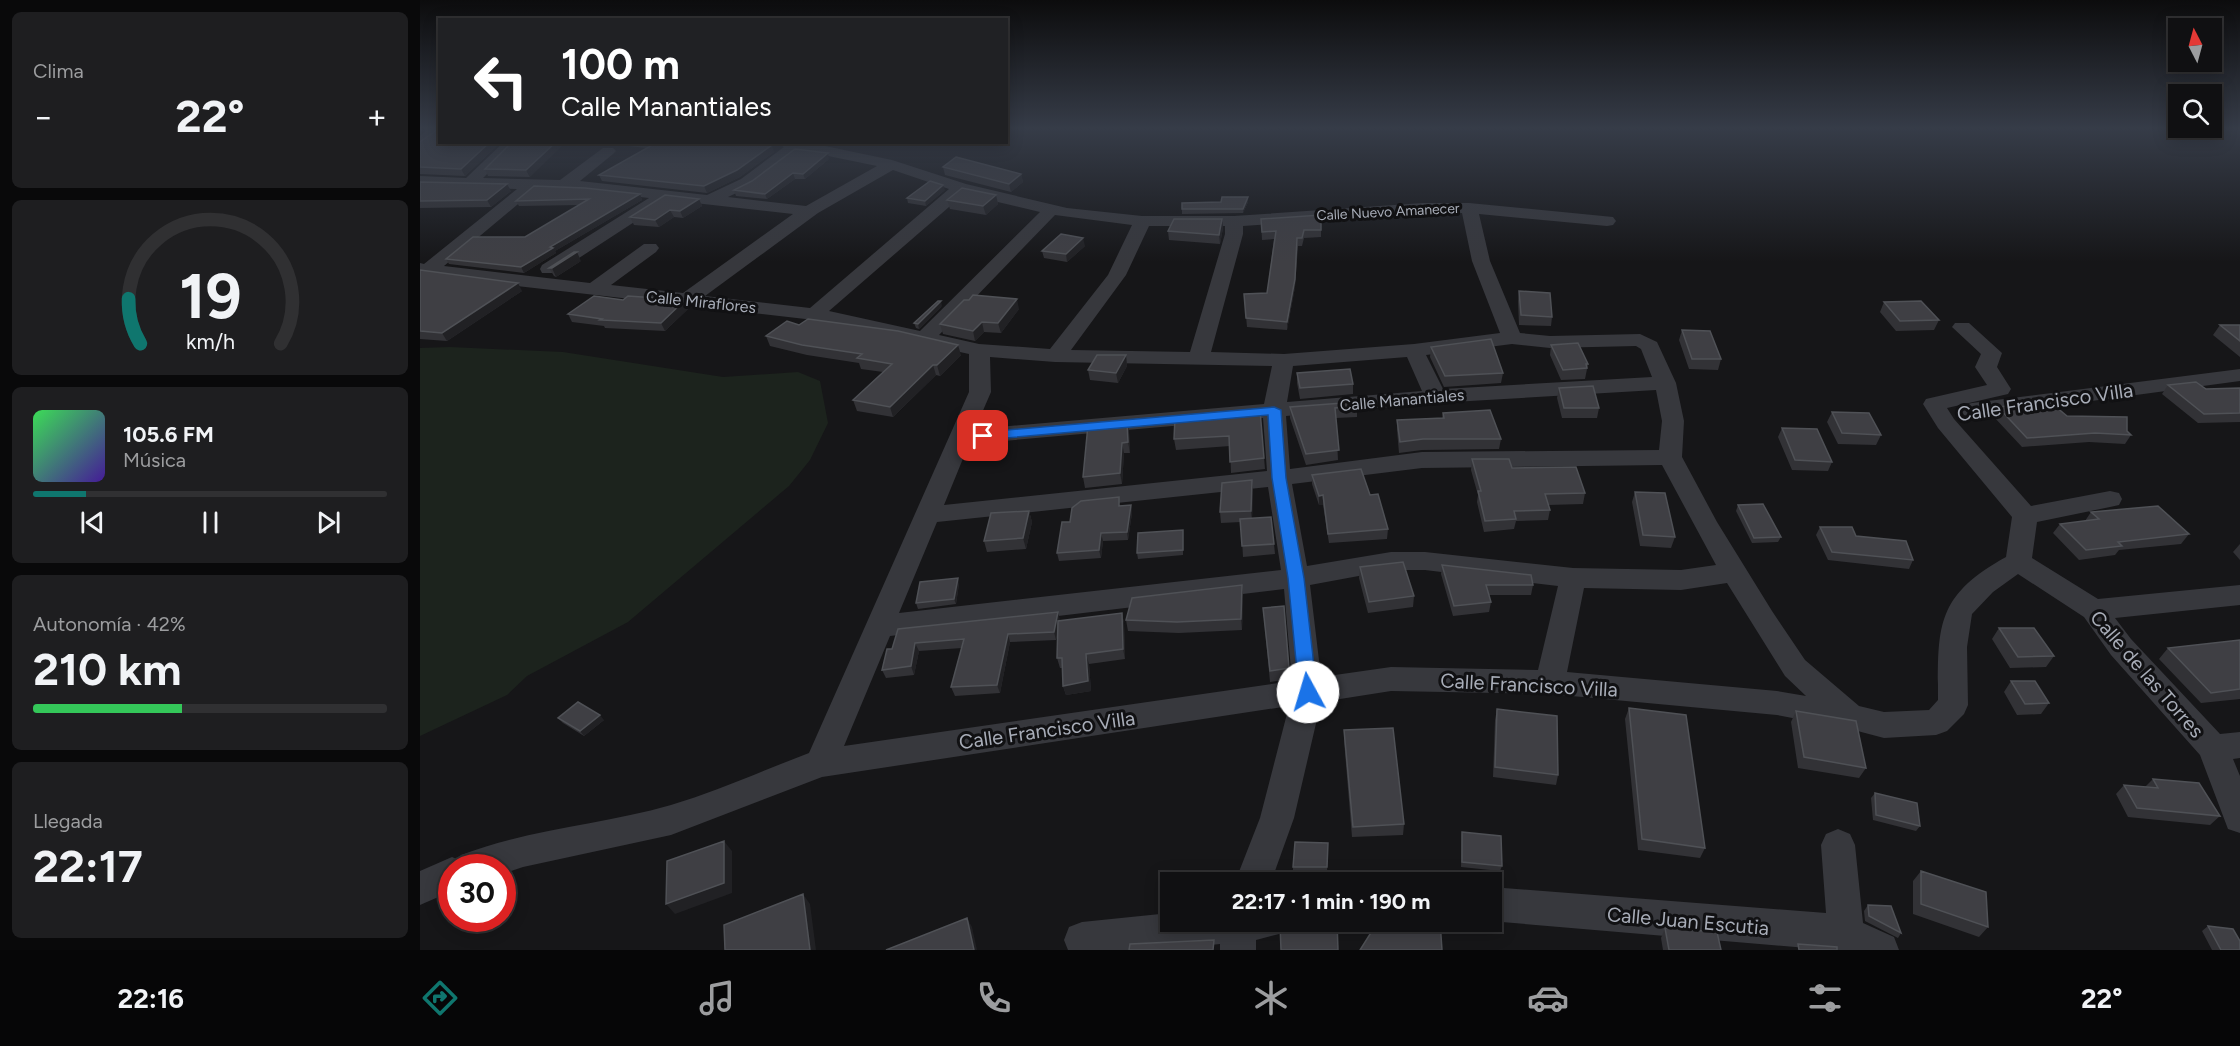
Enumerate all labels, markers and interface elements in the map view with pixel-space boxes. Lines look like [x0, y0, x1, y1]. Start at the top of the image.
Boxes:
north arrow [2168, 18, 2222, 72]
map controls [2168, 18, 2222, 138]
text: 100 m [561, 39, 680, 90]
icon: left [462, 42, 540, 120]
text: Clima [33, 59, 84, 83]
button: search [2168, 84, 2222, 138]
text: 22° [175, 89, 245, 143]
text: Calle Manantiales [561, 90, 772, 123]
text: − [33, 97, 54, 136]
text: + [366, 97, 387, 136]
street label: Calle Nuevo Amanecer [1316, 200, 1460, 224]
text: 19 [179, 260, 241, 335]
street label: Calle Miraflores [645, 287, 757, 317]
text: km/h [186, 330, 234, 355]
street label: Calle Francisco Villa [1955, 378, 2135, 426]
street label: Calle Manantiales [1339, 385, 1465, 415]
pin [957, 410, 1008, 461]
icon: arrive [966, 419, 999, 452]
text: 105.6 FM [123, 421, 214, 448]
text: Música [123, 448, 186, 472]
icon: previous [76, 506, 109, 539]
icon: pause [194, 506, 227, 539]
icon: next [312, 506, 345, 539]
street label: Calle de las Torres [2085, 605, 2209, 743]
text: Autonomía · 42% [33, 612, 186, 636]
text: 210 km [33, 642, 181, 696]
position arrow [1276, 660, 1340, 724]
street label: Calle Francisco Villa [1440, 668, 1618, 702]
street label: Calle Francisco Villa [957, 706, 1137, 754]
text: Llegada [33, 809, 103, 833]
text: 22:17 [33, 839, 143, 893]
speed limit sign: 30 [438, 854, 516, 932]
text: 22:17 · 1 min · 190 m [1232, 888, 1430, 915]
street label: Calle Juan Escutia [1606, 902, 1770, 940]
icon: directions [419, 977, 461, 1019]
icon: music [696, 977, 738, 1019]
icon: phone [973, 977, 1015, 1019]
icon: climate [1250, 977, 1292, 1019]
icon: car [1527, 977, 1569, 1019]
icon: filters [1804, 977, 1846, 1019]
text: 22:16 [118, 982, 184, 1015]
text: 22° [2081, 982, 2122, 1015]

